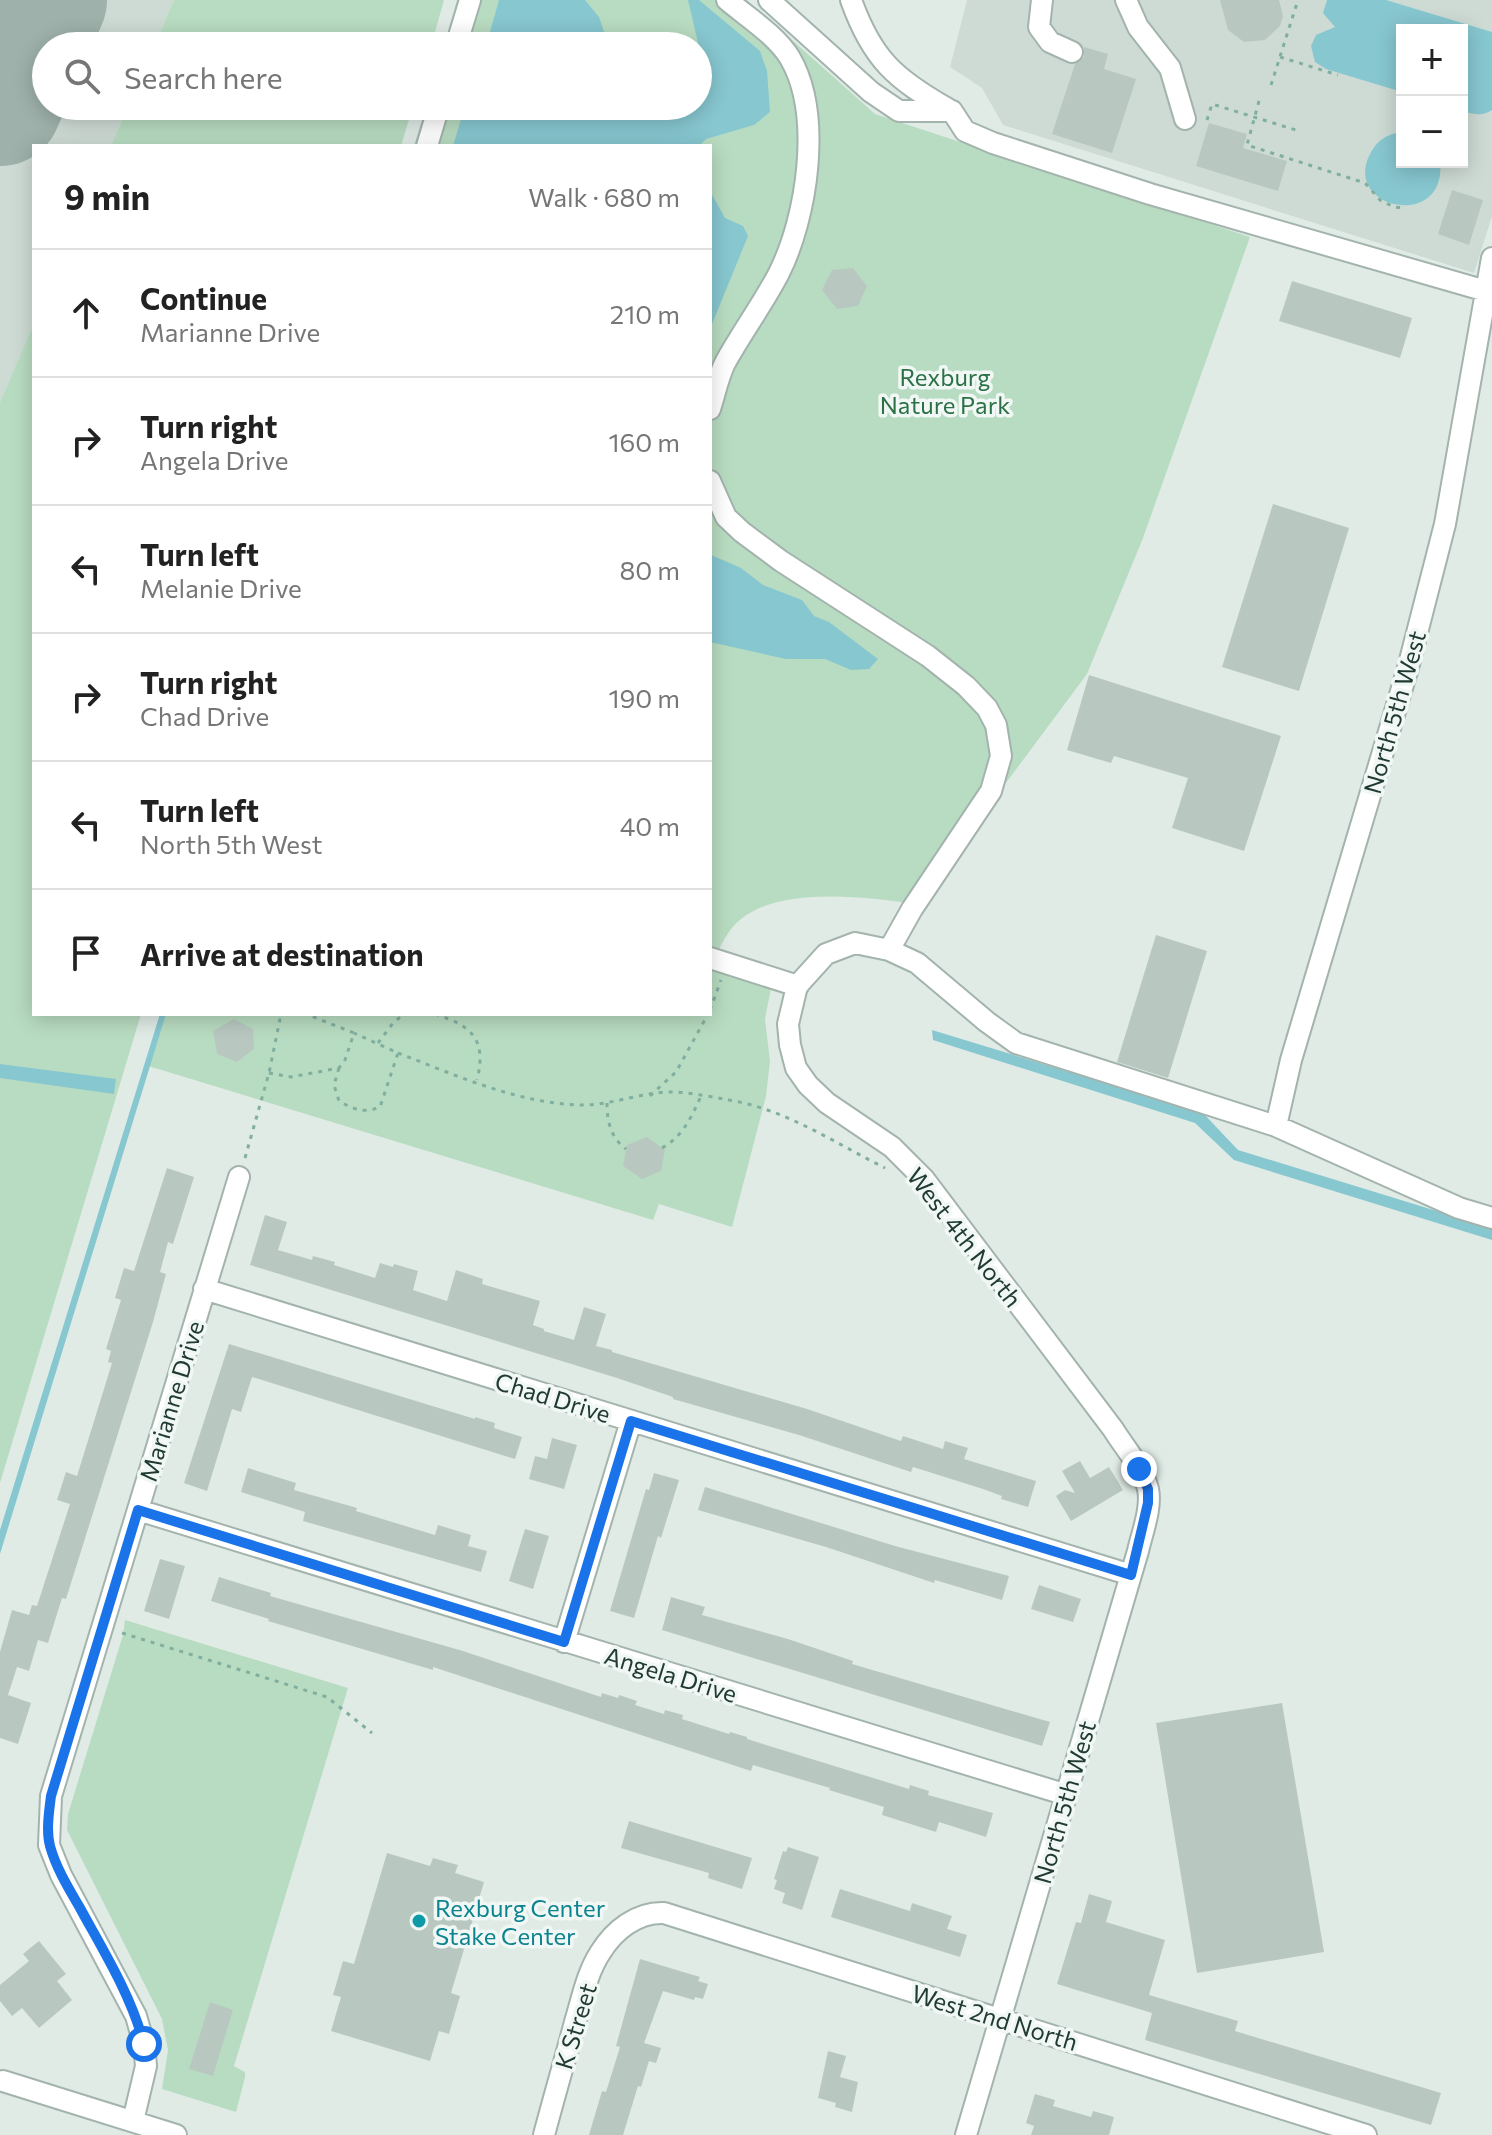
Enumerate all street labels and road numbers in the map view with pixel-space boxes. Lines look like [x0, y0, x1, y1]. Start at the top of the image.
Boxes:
street label: North 5th West [1357, 627, 1431, 797]
street label: West 4th North [902, 1161, 1028, 1313]
street label: Marianne Drive [133, 1317, 209, 1485]
street label: Chad Drive [492, 1366, 614, 1428]
street label: Angela Drive [601, 1640, 741, 1708]
street label: North 5th West [1027, 1717, 1101, 1887]
street label: West 2nd North [909, 1978, 1081, 2056]
street label: K Street [548, 1979, 602, 2073]

